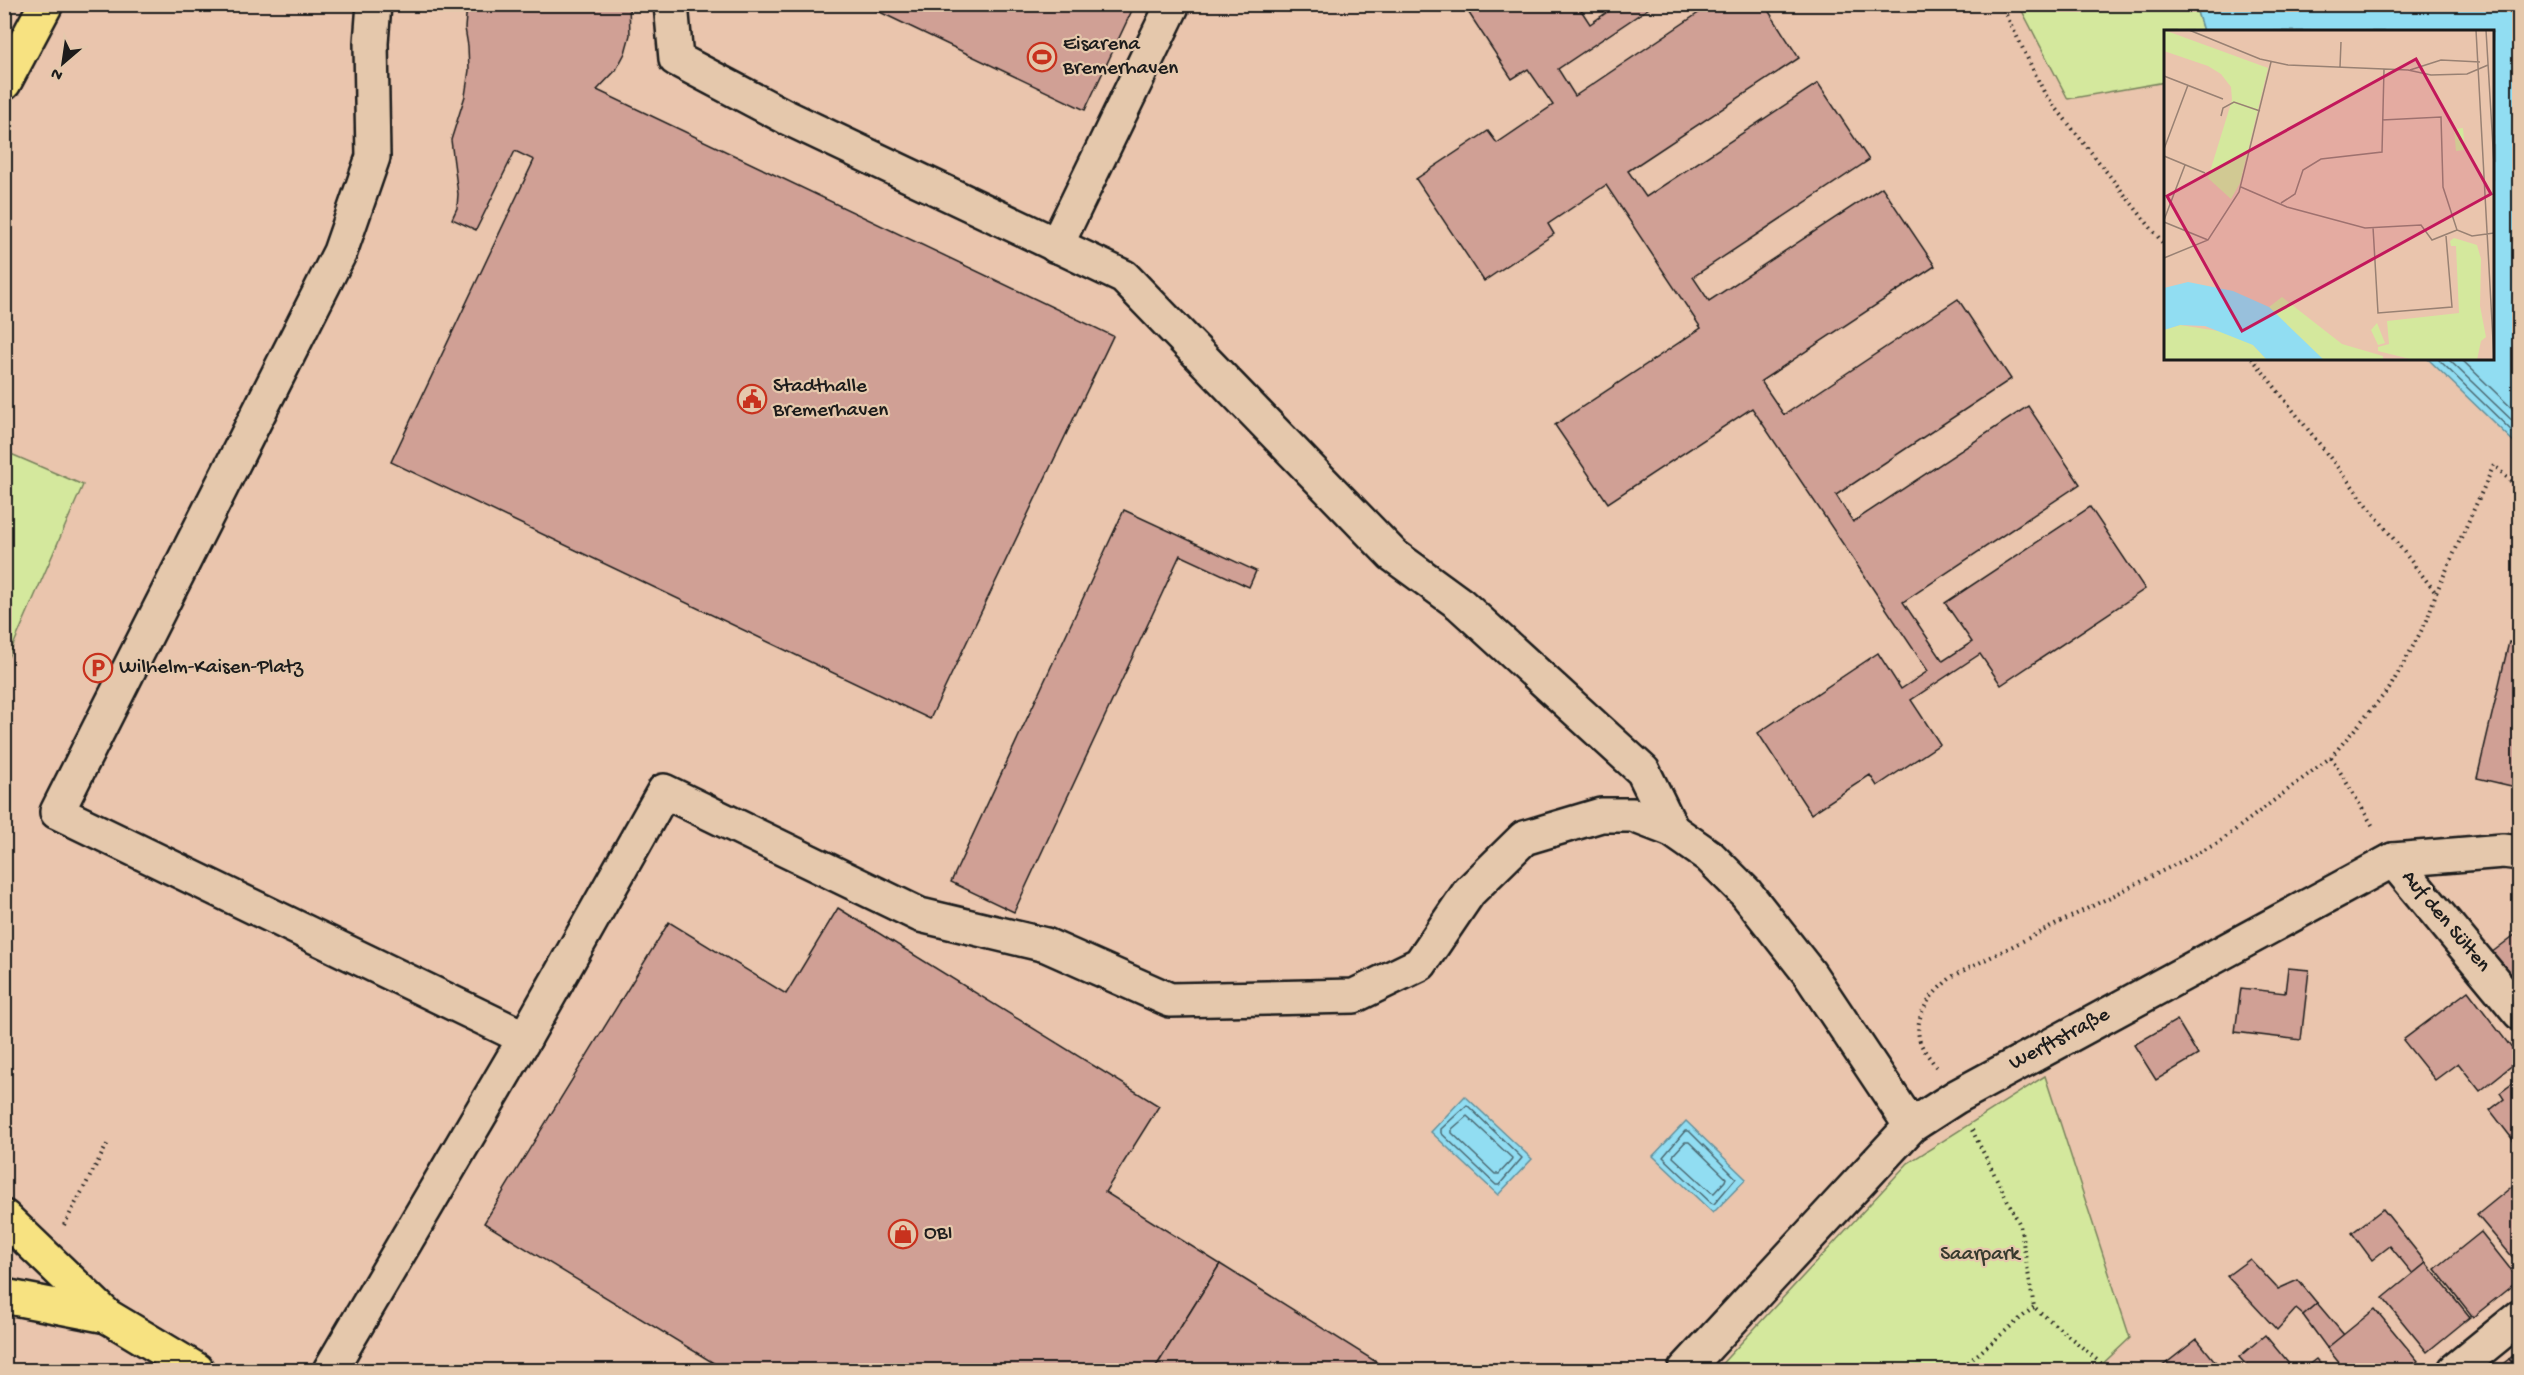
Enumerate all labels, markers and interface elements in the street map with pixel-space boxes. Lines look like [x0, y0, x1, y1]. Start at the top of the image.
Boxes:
inset map [2164, 30, 2494, 360]
north arrow [33, 33, 93, 93]
place label: Eisarena Bremerhaven [1062, 33, 1178, 82]
sports icon: Eisarena Bremerhaven [1026, 41, 1058, 73]
text: N [48, 62, 67, 84]
place label: Stadthalle Bremerhaven [772, 375, 888, 424]
public building icon: Stadthalle Bremerhaven [736, 383, 768, 415]
parking icon: Wilhelm-Kaisen-Platz [82, 652, 114, 684]
place label: Wilhelm-Kaisen-Platz [119, 656, 304, 681]
street label: Auf den Sülten [2395, 866, 2495, 978]
street label: Werftstraße [2006, 1003, 2116, 1077]
shop icon: OBI [887, 1218, 919, 1250]
place label: OBI [924, 1222, 952, 1247]
park label: Saarpark [1940, 1243, 2022, 1268]

